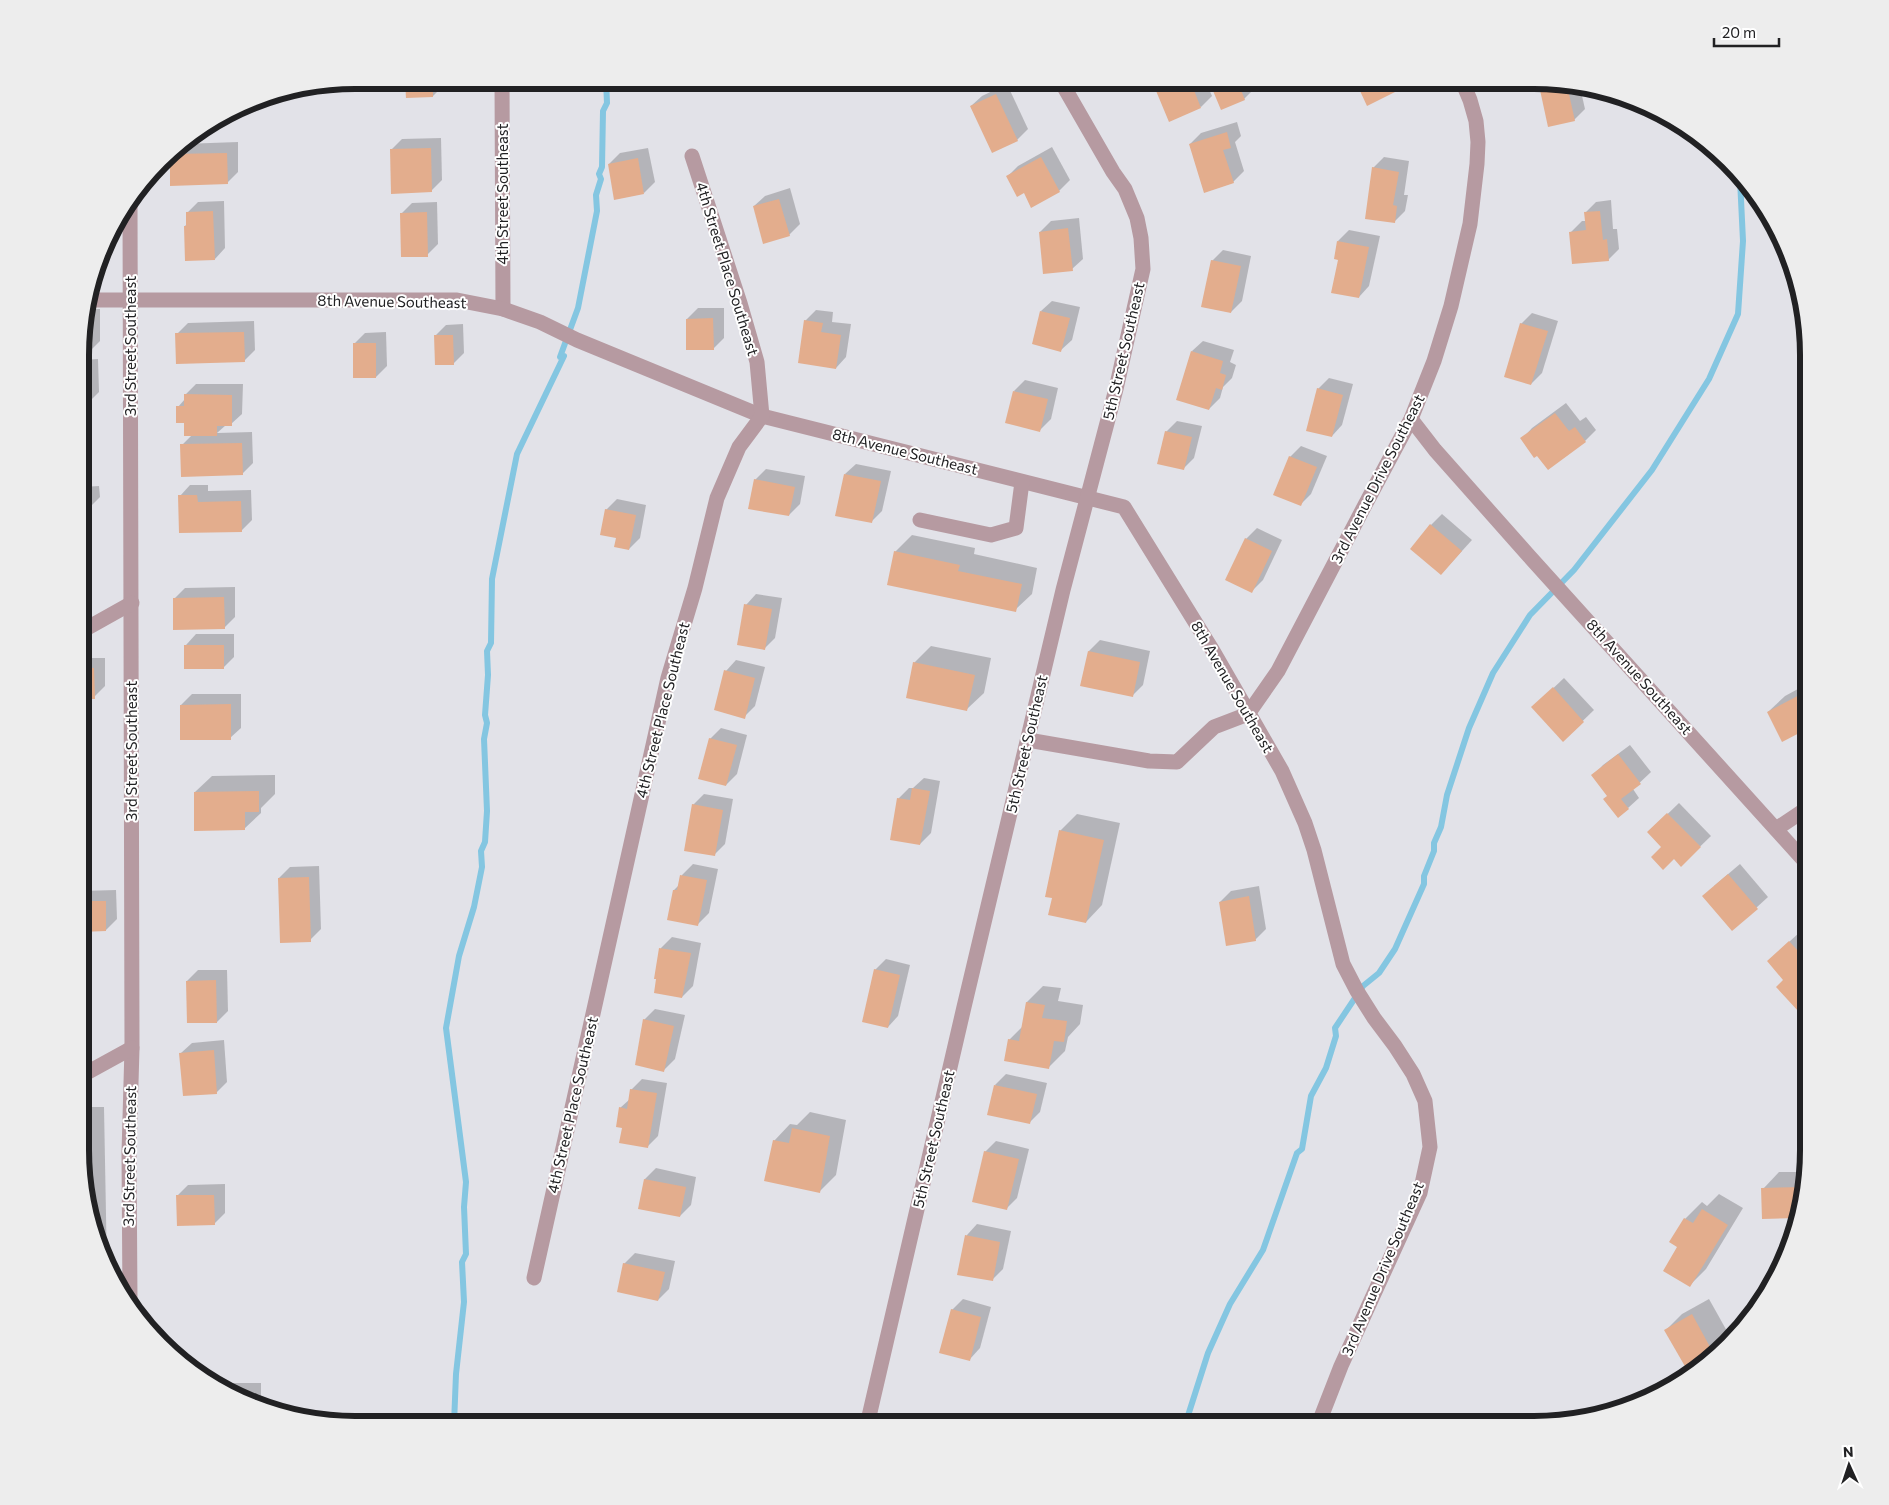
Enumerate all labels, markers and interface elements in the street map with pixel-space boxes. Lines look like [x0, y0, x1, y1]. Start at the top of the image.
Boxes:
scale bar [1714, 15, 1779, 47]
text: 20 m [1722, 23, 1756, 41]
street label: 4th Street Southeast [493, 123, 511, 265]
street label: 4th Street Place Southeast [693, 180, 763, 358]
street label: 3rd Street Southeast [121, 276, 139, 416]
street label: 5th Street Southeast [1098, 280, 1148, 422]
street label: 8th Avenue Southeast [317, 291, 467, 311]
street label: 3rd Avenue Drive Southeast [1327, 391, 1428, 566]
street label: 8th Avenue Southeast [831, 424, 980, 478]
street label: 8th Avenue Southeast [1583, 615, 1696, 738]
street label: 8th Avenue Southeast [1188, 617, 1278, 756]
street label: 4th Street Place Southeast [631, 620, 693, 800]
street label: 5th Street Southeast [1001, 673, 1051, 815]
street label: 3rd Street Southeast [122, 681, 140, 821]
street label: 4th Street Place Southeast [543, 1015, 601, 1195]
street label: 5th Street Southeast [908, 1068, 958, 1210]
street label: 3rd Street Southeast [119, 1086, 139, 1226]
street label: 3rd Avenue Drive Southeast [1337, 1179, 1427, 1358]
north arrow [1824, 1440, 1874, 1490]
text: N [1843, 1443, 1854, 1460]

